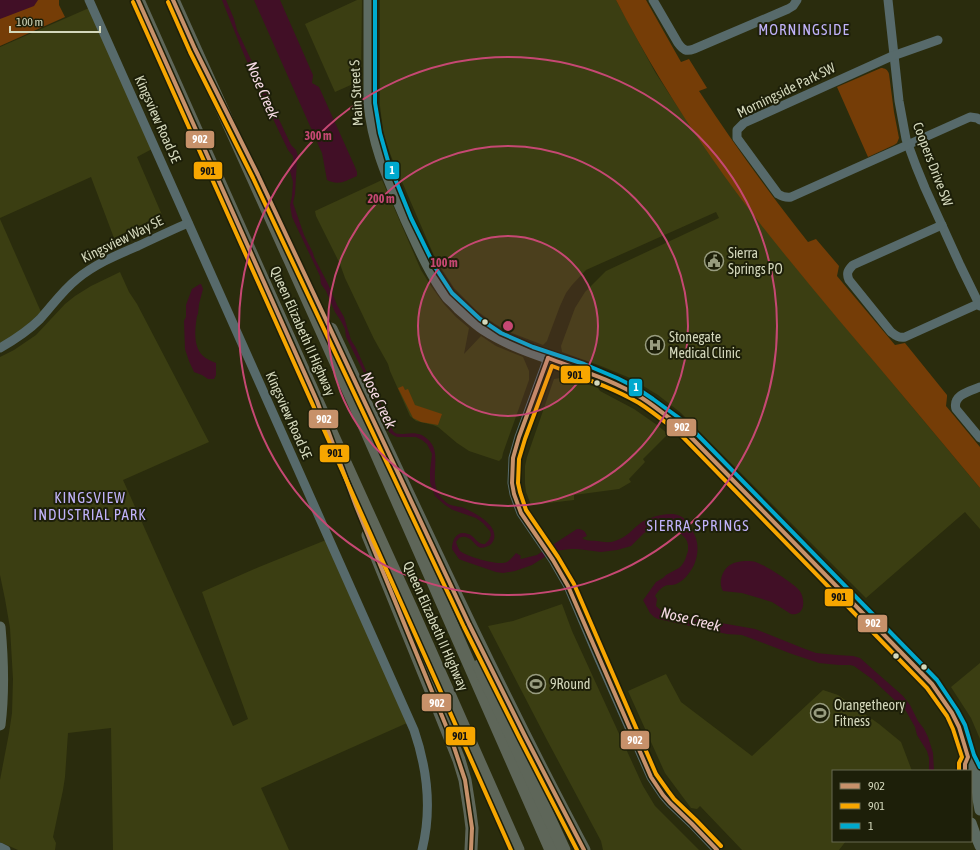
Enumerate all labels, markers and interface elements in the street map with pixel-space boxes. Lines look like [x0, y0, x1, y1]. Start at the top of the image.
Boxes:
scale bar [10, 8, 100, 34]
text: 100 m [16, 15, 43, 29]
district label: MORNINGSIDE [758, 21, 850, 38]
water label: Nose Creek [243, 59, 283, 122]
street label: Main Street S [346, 59, 366, 127]
street label: Morningside Park SW [734, 59, 838, 121]
street label: Kingsview Road SE [132, 73, 184, 165]
street label: Coopers Drive SW [910, 120, 957, 209]
text: 300 m [304, 129, 332, 143]
line badge: 902 [185, 130, 215, 149]
text: 902 [192, 133, 208, 145]
line badge: 901 [193, 161, 223, 180]
line badge: 1 [384, 161, 400, 180]
text: 1 [389, 164, 395, 176]
text: 901 [200, 165, 216, 177]
text: 200 m [367, 192, 395, 206]
street label: Kingsview Way SE [78, 212, 166, 266]
place label: Sierra Springs PO [728, 245, 783, 277]
public building icon: Sierra Springs PO [703, 250, 725, 272]
text: 100 m [430, 256, 458, 270]
street label: Queen Elizabeth II Highway [267, 264, 339, 398]
unlabelled marker [480, 317, 490, 327]
centre of rings [501, 319, 515, 333]
place label: Stonegate Medical Clinic [669, 329, 741, 361]
hospital icon: Stonegate Medical Clinic [644, 334, 666, 356]
line badge: 901 [560, 365, 591, 384]
street label: Kingsview Road SE [263, 369, 315, 461]
water label: Nose Creek [358, 369, 400, 431]
text: 901 [567, 369, 583, 381]
unlabelled marker [592, 378, 602, 388]
line badge: 1 [628, 378, 643, 397]
text: 1 [633, 381, 639, 393]
line badge: 902 [308, 409, 339, 429]
text: 902 [316, 413, 332, 425]
line badge: 902 [666, 418, 697, 437]
text: 902 [674, 421, 690, 433]
line badge: 901 [319, 444, 350, 463]
text: 901 [327, 447, 343, 459]
district label: KINGSVIEW INDUSTRIAL PARK [33, 489, 147, 523]
district label: SIERRA SPRINGS [647, 517, 750, 534]
street label: Queen Elizabeth II Highway [400, 559, 472, 693]
line badge: 901 [824, 588, 854, 607]
text: 901 [831, 591, 847, 603]
water label: Nose Creek [659, 603, 723, 635]
line badge: 902 [857, 614, 888, 633]
text: 902 [865, 617, 881, 629]
unlabelled marker [891, 651, 901, 661]
unlabelled marker [919, 662, 929, 672]
sports icon: 9Round [525, 673, 547, 695]
place label: 9Round [550, 676, 590, 692]
line badge: 902 [421, 693, 452, 712]
text: 902 [429, 697, 445, 709]
place label: Orangetheory Fitness [834, 697, 905, 729]
sports icon: Orangetheory Fitness [809, 702, 831, 724]
line badge: 901 [445, 726, 476, 746]
text: 901 [452, 730, 468, 742]
line badge: 902 [620, 730, 650, 750]
text: 902 [627, 734, 643, 746]
legend [832, 770, 972, 842]
text: 902 [868, 779, 885, 793]
text: 901 [868, 799, 885, 813]
text: 1 [868, 819, 874, 833]

